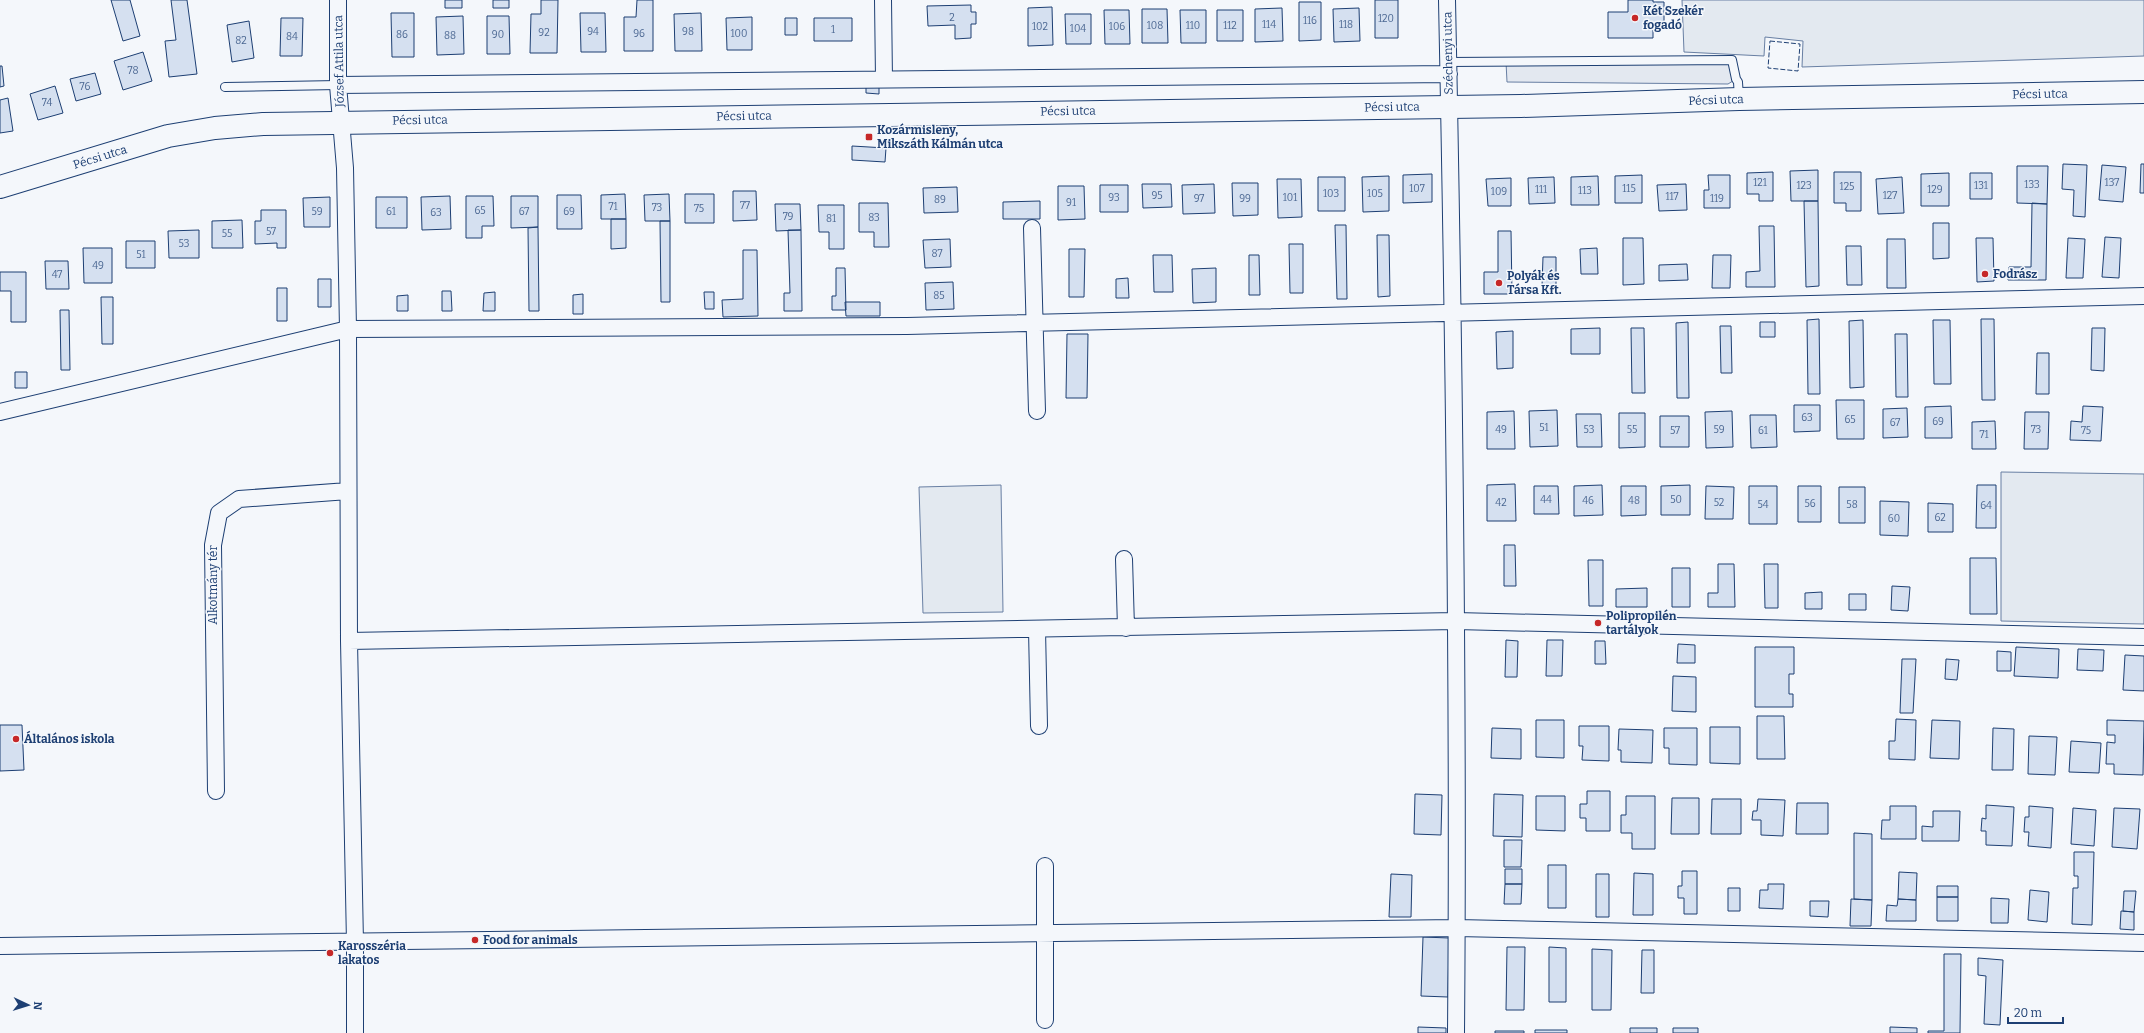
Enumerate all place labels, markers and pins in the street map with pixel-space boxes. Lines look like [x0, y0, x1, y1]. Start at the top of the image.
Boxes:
place label: Két Szekér fogadó [1643, 4, 1704, 32]
marker: Két Szekér fogadó [1630, 13, 1640, 23]
place label: Kozármisleny, Mikszáth Kálmán utca [877, 123, 1003, 151]
marker: Kozármisleny, Mikszáth Kálmán utca [864, 132, 874, 142]
place label: Fodrász [1993, 267, 2037, 281]
place label: Polyák és Társa Kft. [1507, 269, 1562, 297]
marker: Fodrász [1980, 269, 1990, 279]
marker: Polyák és Társa Kft. [1494, 278, 1504, 288]
place label: Polipropilén tartályok [1606, 609, 1677, 637]
marker: Polipropilén tartályok [1593, 618, 1603, 628]
place label: Általános iskola [24, 730, 115, 746]
marker: Általános iskola [11, 734, 21, 744]
place label: Food for animals [483, 933, 578, 947]
marker: Food for animals [470, 935, 480, 945]
place label: Karosszéria lakatos [338, 939, 406, 967]
marker: Karosszéria lakatos [325, 948, 335, 958]

